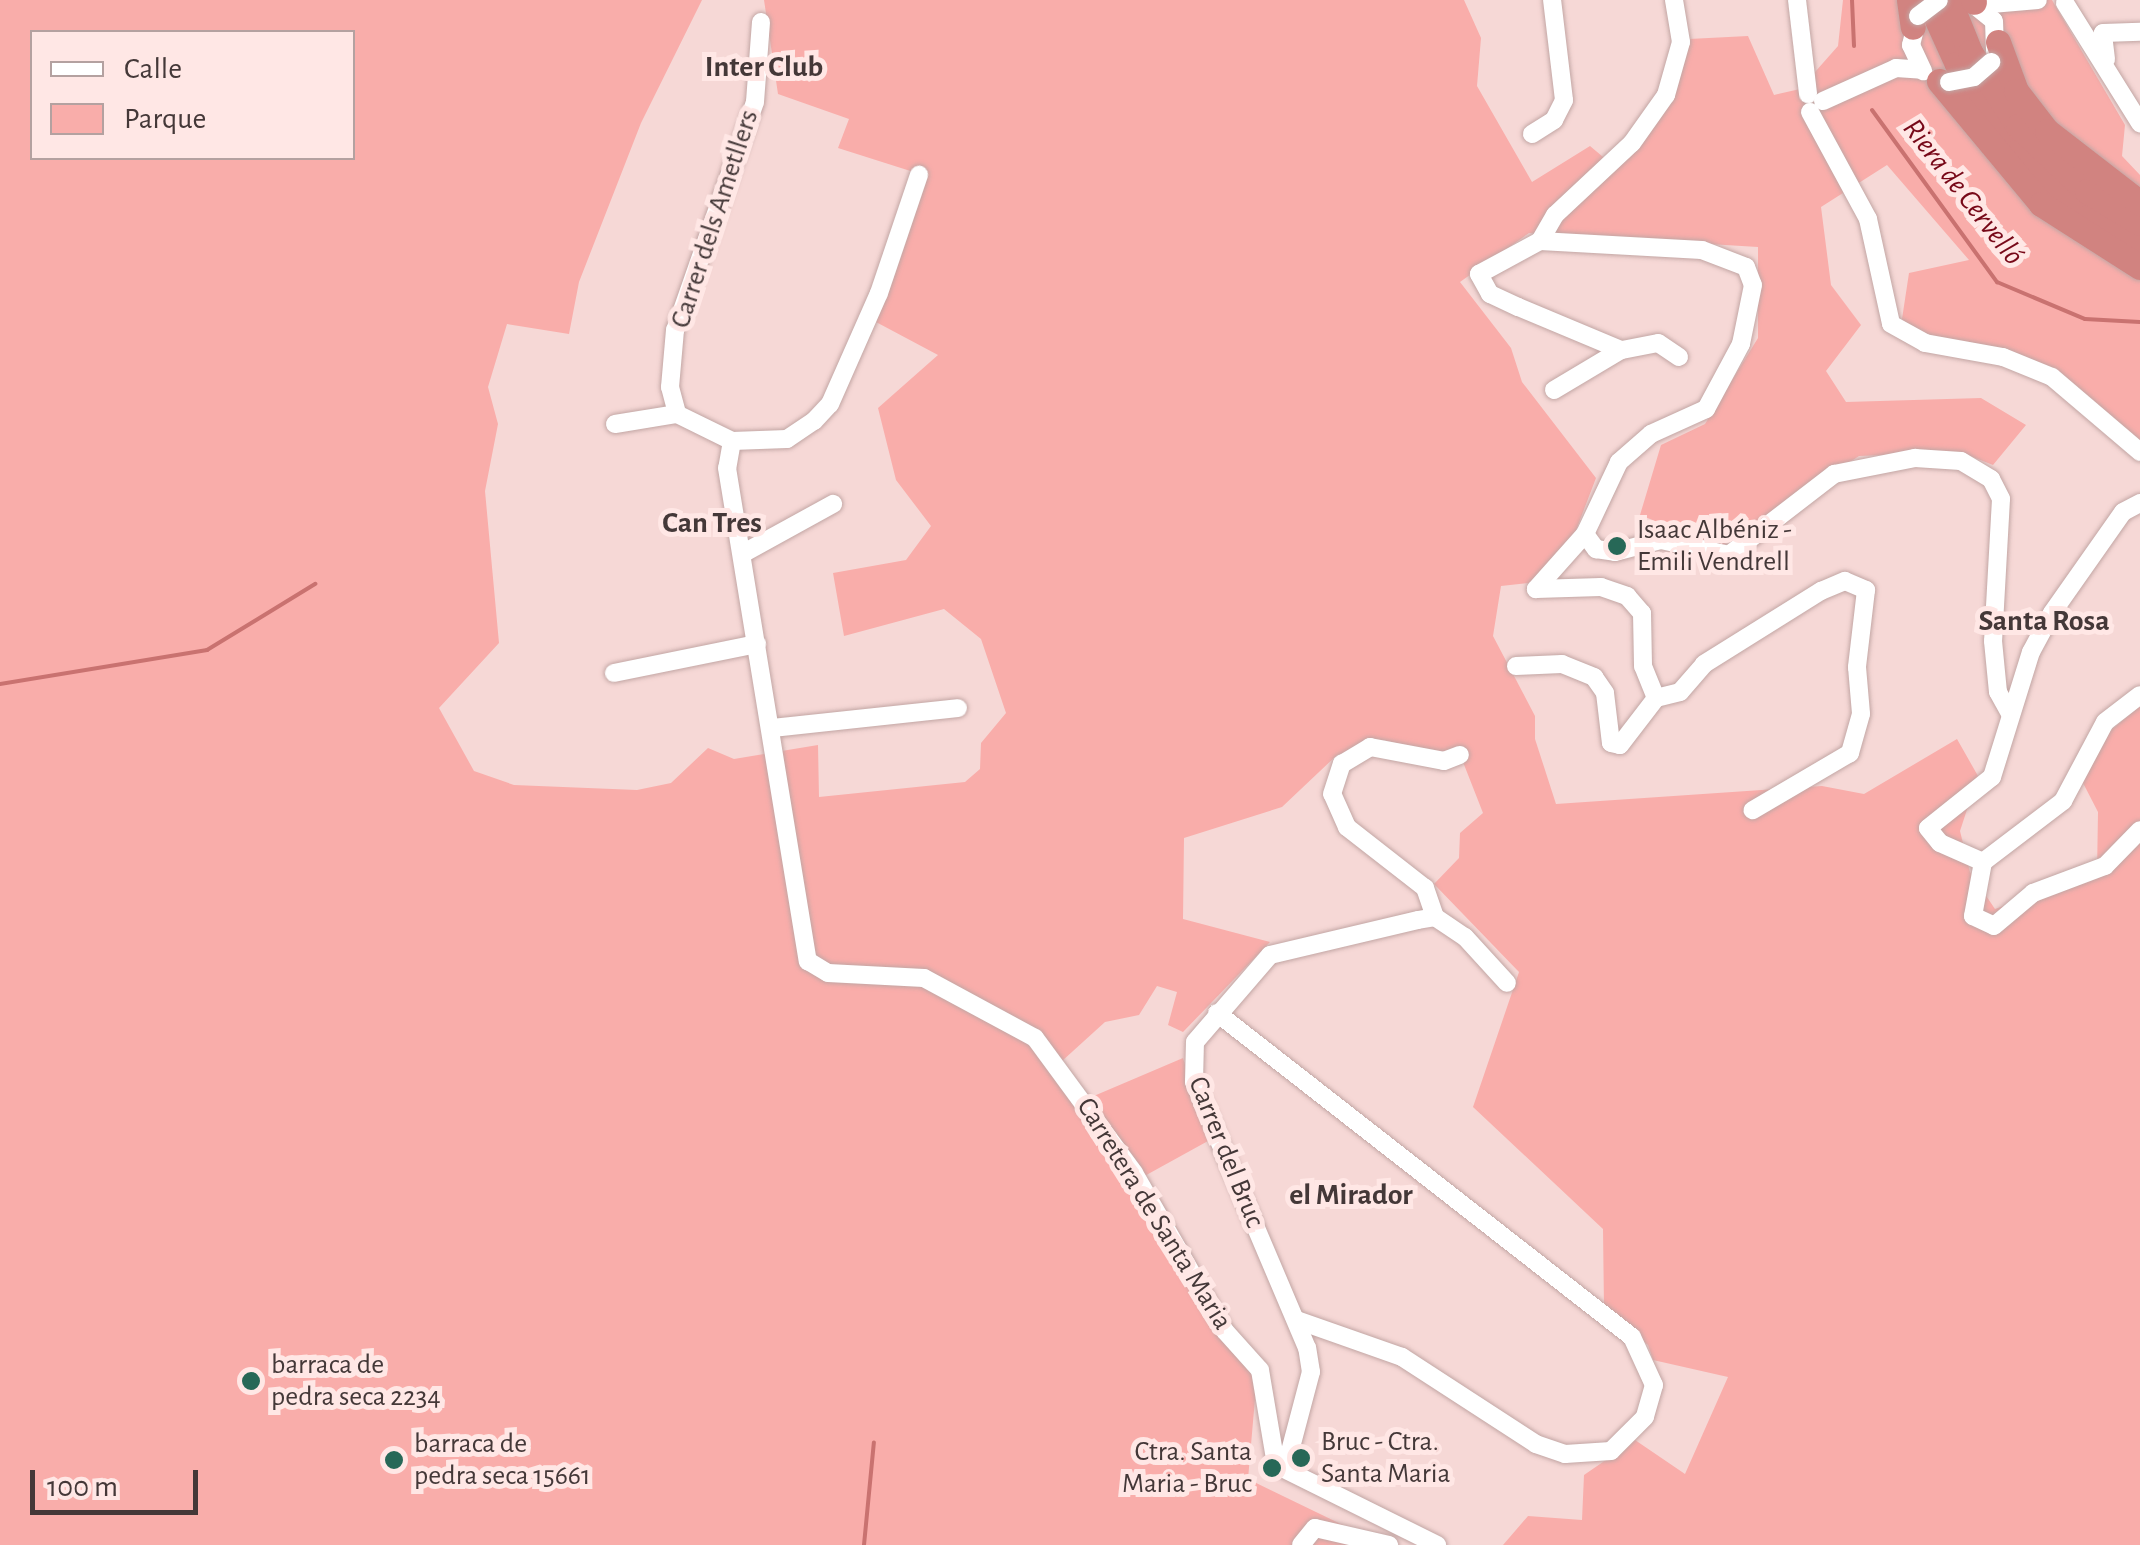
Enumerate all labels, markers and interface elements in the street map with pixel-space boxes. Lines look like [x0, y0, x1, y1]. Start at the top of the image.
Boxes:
legend [30, 30, 355, 160]
district label: Inter Club [705, 49, 823, 85]
text: Calle [124, 54, 182, 84]
text: Parque [124, 104, 206, 134]
street label: Carrer dels Ametllers [664, 106, 766, 332]
water label: Riera de Cervelló [1895, 112, 2031, 272]
district label: Can Tres [662, 505, 762, 541]
place label: Isaac Albéniz - Emili Vendrell [1637, 513, 1792, 579]
marker: Isaac Albéniz - Emili Vendrell [1606, 535, 1628, 557]
district label: Santa Rosa [1978, 603, 2110, 639]
street label: Carrer del Bruc [1181, 1072, 1271, 1232]
street label: Carretera de Santa Maria [1069, 1092, 1239, 1336]
district label: el Mirador [1289, 1177, 1413, 1213]
place label: barraca de pedra seca 2234 [271, 1348, 441, 1414]
marker: barraca de pedra seca 2234 [240, 1370, 262, 1392]
place label: Bruc - Ctra. Santa Maria [1321, 1425, 1450, 1491]
place label: barraca de pedra seca 15661 [414, 1427, 591, 1493]
place label: Ctra. Santa Maria - Bruc [1122, 1435, 1252, 1501]
marker: Bruc - Ctra. Santa Maria [1290, 1447, 1312, 1469]
marker: barraca de pedra seca 15661 [383, 1449, 405, 1471]
scale bar [35, 1450, 202, 1512]
marker: Ctra. Santa Maria - Bruc [1261, 1457, 1283, 1479]
text: 100 m [47, 1472, 118, 1502]

